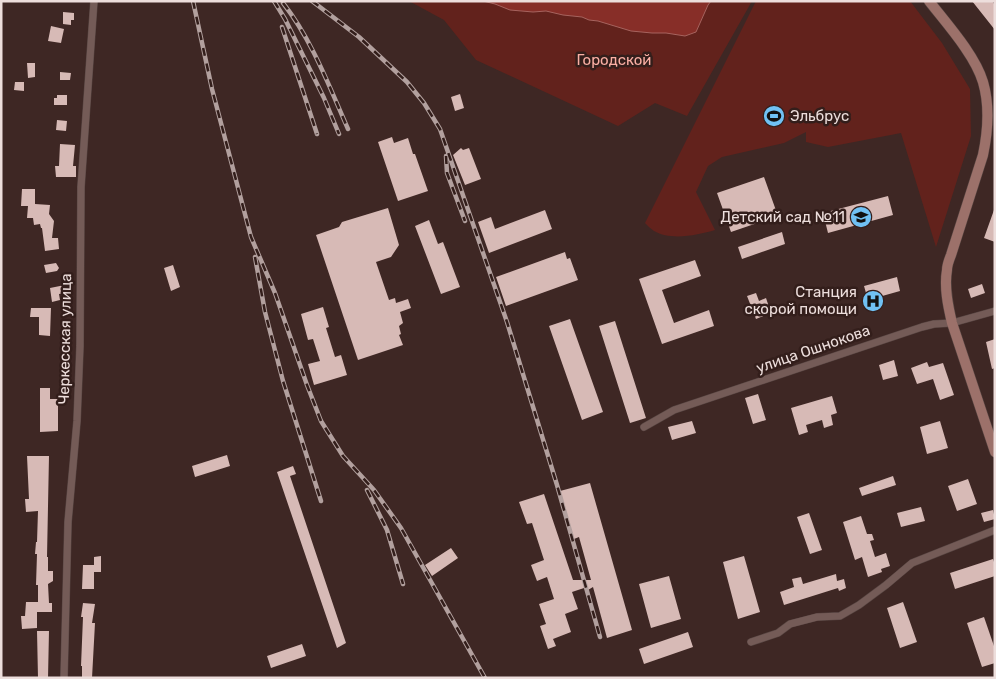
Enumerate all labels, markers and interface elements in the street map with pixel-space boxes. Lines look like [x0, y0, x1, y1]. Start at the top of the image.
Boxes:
park label: Городской [577, 51, 651, 69]
sports icon: Эльбрус [762, 104, 786, 128]
place label: Эльбрус [790, 107, 849, 125]
school or university icon: Детский сад №11 [849, 205, 873, 229]
place label: Детский сад №11 [721, 208, 845, 226]
street label: Черкесская улица [55, 273, 75, 405]
place label: Станция скорой помощи [744, 283, 857, 318]
hospital icon: Станция скорой помощи [861, 289, 885, 313]
street label: улица Ошнокова [754, 321, 872, 377]

